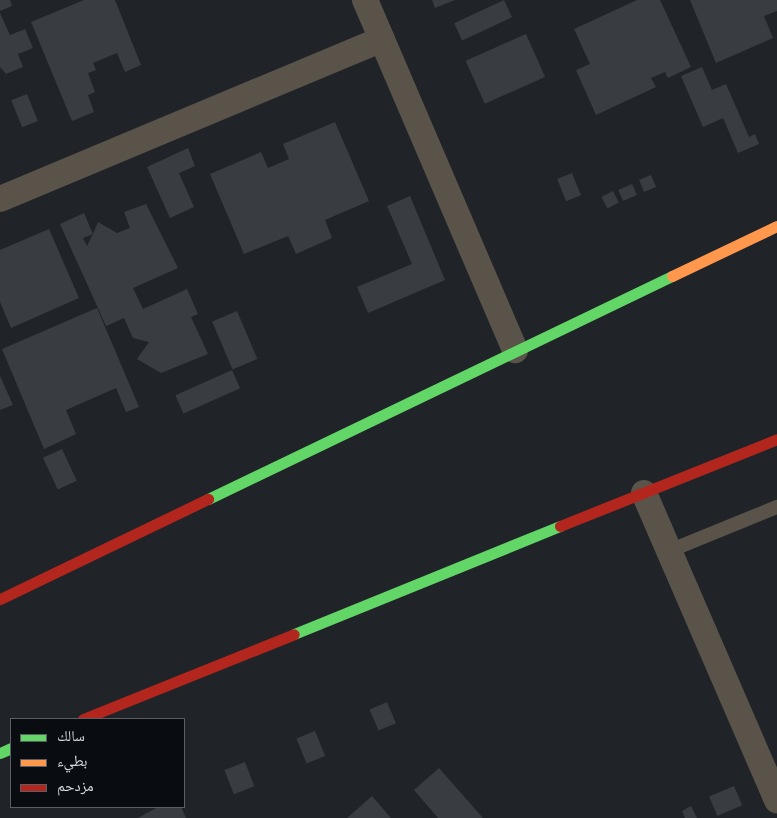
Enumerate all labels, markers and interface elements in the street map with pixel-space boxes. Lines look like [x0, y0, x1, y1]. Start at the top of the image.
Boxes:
legend [10, 718, 185, 808]
text: سالك [57, 727, 85, 745]
text: بطيء [57, 752, 87, 770]
text: مزدحم [57, 777, 94, 795]

